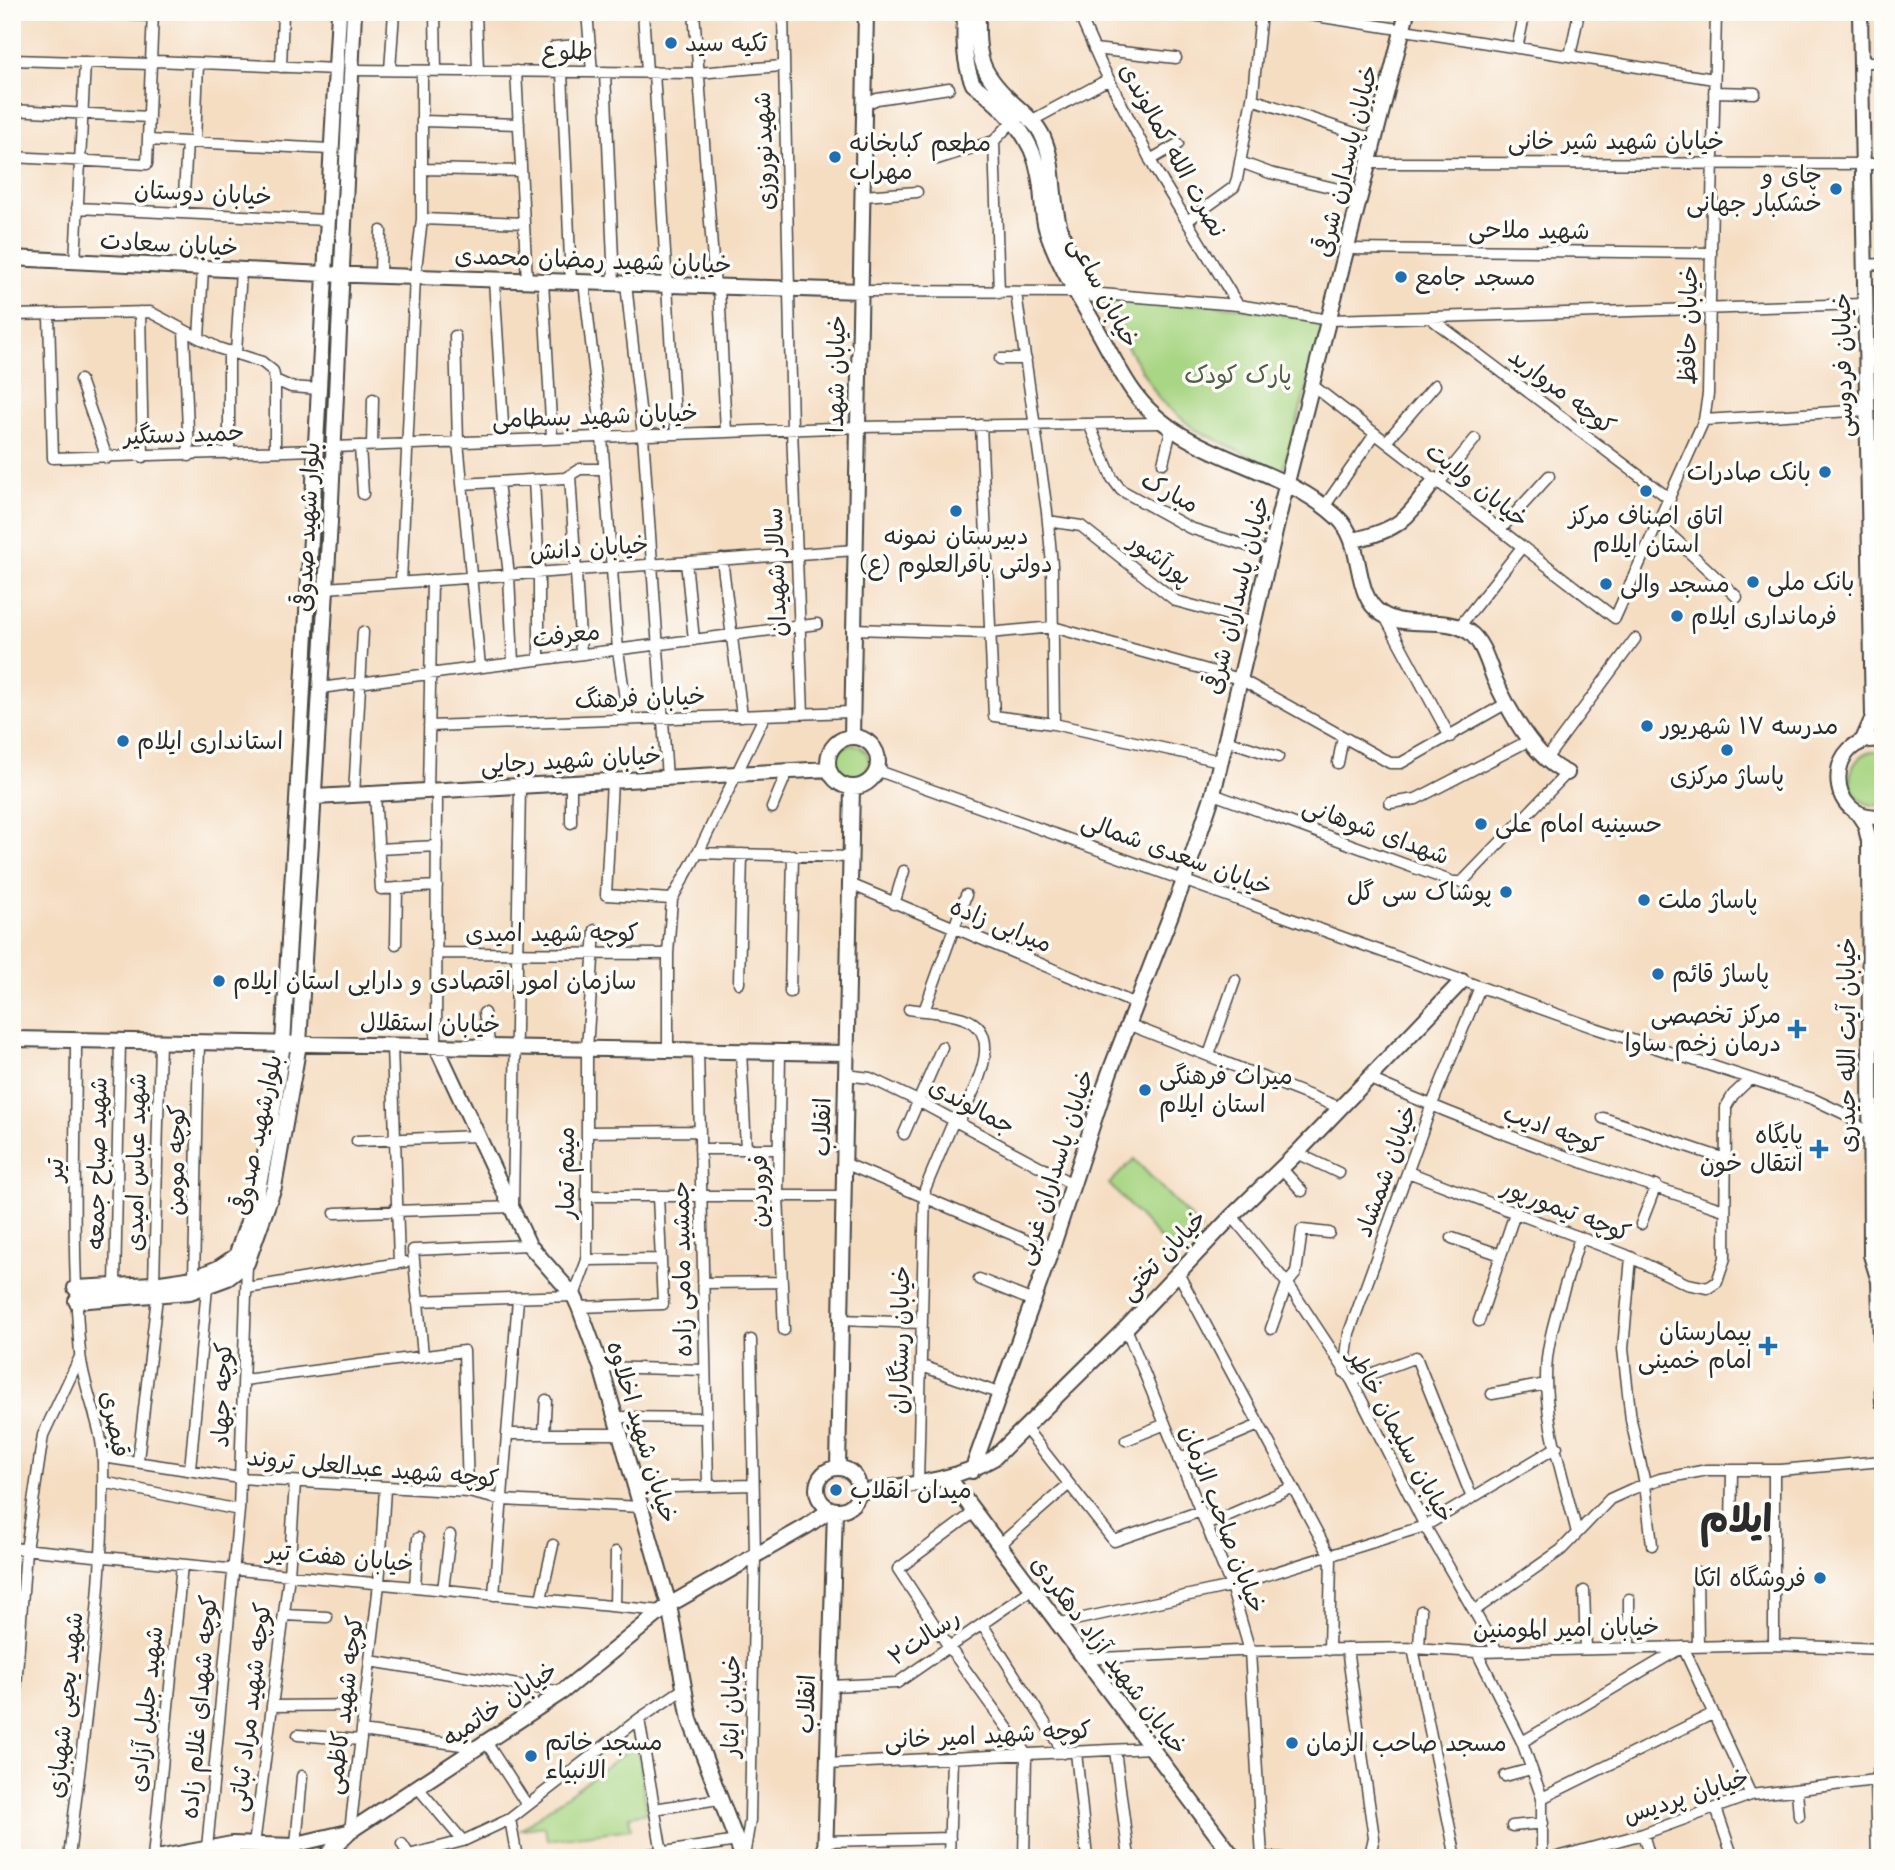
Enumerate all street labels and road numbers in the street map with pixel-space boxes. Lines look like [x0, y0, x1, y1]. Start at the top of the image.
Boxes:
street label: طلوع [541, 34, 593, 68]
street label: نصرت الله کمالوندی [1113, 57, 1235, 242]
street label: خیابان پاسدارن شرقی [1306, 61, 1384, 260]
street label: شهیدنوروزی [745, 91, 782, 211]
street label: خیابان شهید شیر خانی [1508, 124, 1724, 156]
street label: خیابان دوستان [133, 172, 273, 211]
street label: شهید ملاحی [1468, 212, 1590, 246]
street label: خیابان سعادت [99, 223, 239, 262]
street label: خیابان ساعی [1062, 230, 1148, 353]
street label: خیابان شهید رمضان محمدی [454, 238, 732, 279]
street label: خیابان حافظ [1670, 265, 1703, 385]
street label: خیابان فردوسی [1825, 292, 1859, 438]
street label: خیابان شهدا [818, 315, 851, 433]
street label: کوچه مروارید [1503, 339, 1623, 441]
street label: خیابان شهید بسطامی [491, 395, 698, 435]
street label: حمید دستگیر [121, 415, 245, 450]
street label: خیابان ولایت [1420, 434, 1536, 534]
street label: بلوار شهید صدوقی [286, 441, 326, 613]
street label: مبارک [1137, 463, 1205, 519]
street label: خیابان پاسداران شرقی [1196, 492, 1276, 698]
street label: سالار شهیدان [757, 507, 792, 637]
street label: پورآشور [1121, 524, 1199, 593]
street label: خیابان دانش [528, 527, 649, 566]
street label: معرفت [530, 614, 602, 653]
street label: خیابان فرهنگ [574, 679, 706, 714]
street label: خیابان شهید رجایی [480, 738, 662, 780]
street label: شهدای شوهانی [1299, 789, 1454, 871]
street label: خیابان سعدی شمالی [1078, 804, 1277, 902]
street label: میرابی زاده [946, 889, 1057, 959]
street label: کوچه شهید امیدی [465, 916, 639, 948]
street label: خیابان آیت الله حیدری [1830, 937, 1861, 1153]
street label: خیابان استقلال [360, 1005, 501, 1038]
street label: بلوارشهید صدوقی [223, 1052, 289, 1218]
street label: خیابان پاسداران غربی [1007, 1065, 1101, 1269]
street label: جمالوندی [924, 1069, 1021, 1141]
street label: شهید عباس امیدی [117, 1072, 152, 1251]
street label: شهید صباح جمعه [78, 1076, 115, 1250]
street label: کوچه ادیب [1499, 1095, 1608, 1161]
street label: انقلاب [804, 1097, 837, 1157]
street label: خیابان شمشاد [1346, 1100, 1423, 1241]
street label: کوچه مومن [158, 1104, 192, 1216]
street label: میثم تمار [549, 1127, 584, 1220]
street label: فروردین [742, 1154, 773, 1228]
street label: تیر [38, 1157, 69, 1184]
street label: کوچه تیمورپور [1496, 1169, 1636, 1248]
street label: جمشید مامی زاده [663, 1181, 699, 1357]
street label: خیابان تختی [1112, 1202, 1213, 1307]
street label: خیابان رستگاران [882, 1265, 915, 1415]
street label: خیابان شهید اخلاوه [601, 1337, 686, 1526]
street label: کوچه جهاد [203, 1342, 239, 1448]
street label: خیابان سلیمان خاطر [1341, 1342, 1463, 1527]
street label: قیصری [95, 1388, 138, 1459]
street label: خیابان صاحب الزمان [1174, 1420, 1274, 1617]
street label: کوچه شهید عبدالعلی تروند [246, 1440, 501, 1494]
street label: خیابان هفت تیر [263, 1533, 415, 1577]
street label: خیابان شهید آزاد دهکردی [1025, 1548, 1195, 1760]
street label: کوچه شهدای غلام زاده [172, 1594, 227, 1820]
street label: رسالت۲ [881, 1600, 965, 1671]
street label: کوچه شهید مراد ثباتی [220, 1601, 278, 1813]
street label: خیابان امیر المومنین [1473, 1609, 1659, 1645]
street label: شهید یحیی شهبازی [38, 1610, 90, 1800]
street label: کوچه شهید کاظمی [316, 1614, 370, 1796]
street label: شهید جلیل آزادی [120, 1624, 169, 1793]
street label: خیابان خاتمیه [436, 1653, 562, 1752]
street label: خیابان ایثار [713, 1654, 746, 1760]
street label: انقلاب [788, 1674, 821, 1734]
street label: کوچه شهید امیر خانی [884, 1713, 1092, 1755]
street label: خیابان پردیس [1619, 1760, 1753, 1830]

